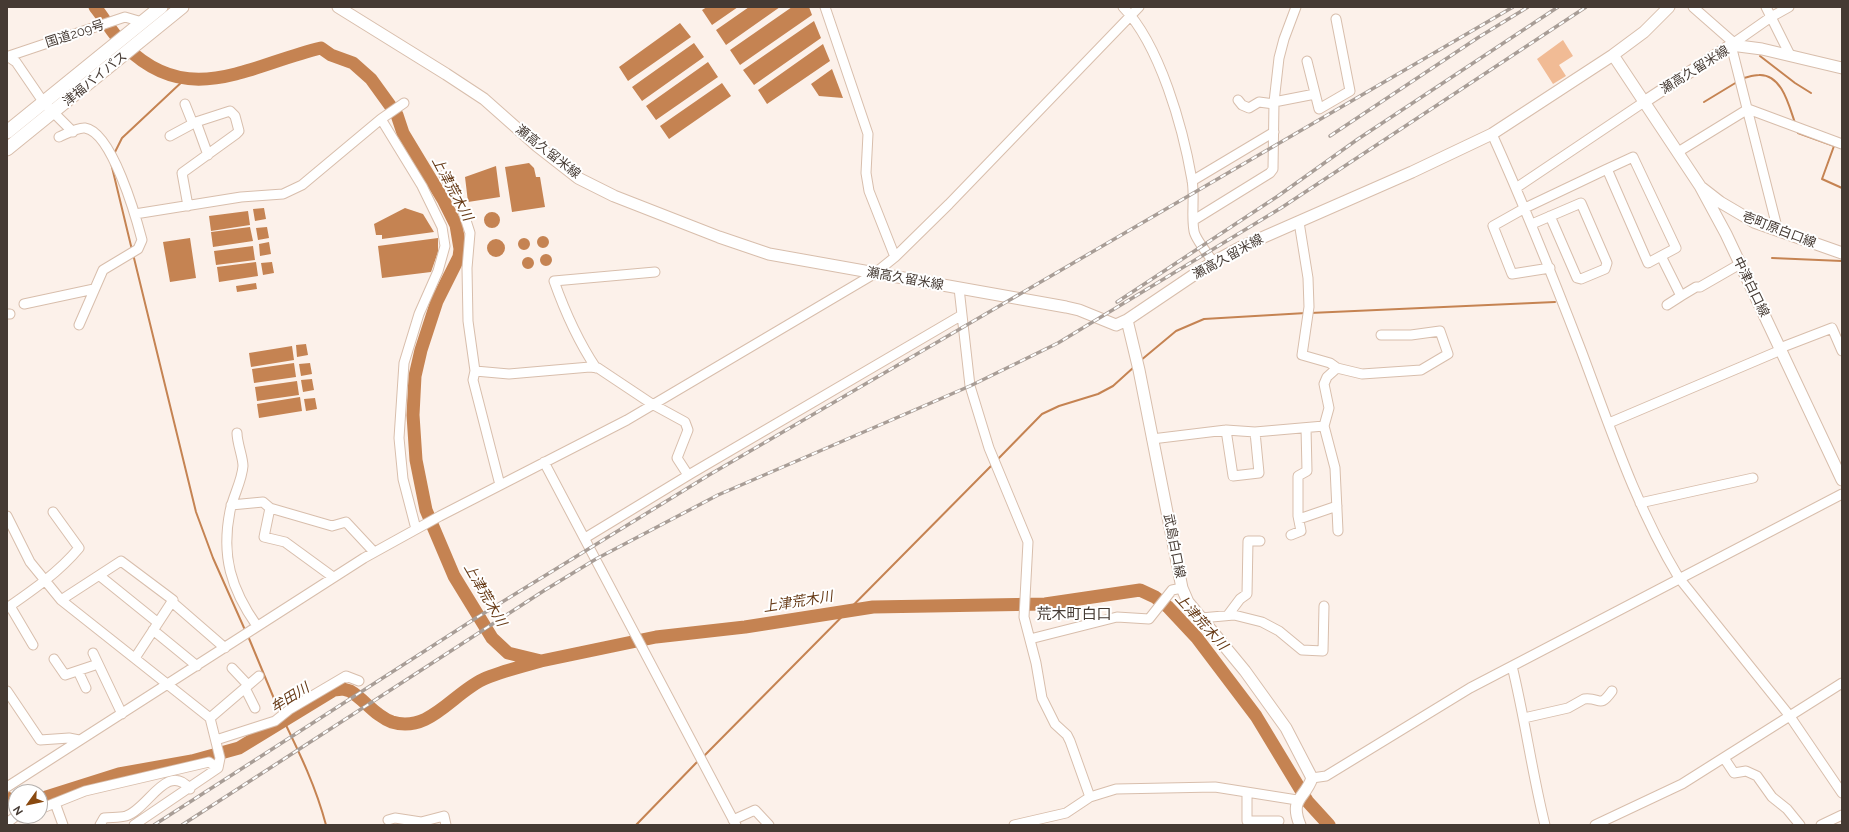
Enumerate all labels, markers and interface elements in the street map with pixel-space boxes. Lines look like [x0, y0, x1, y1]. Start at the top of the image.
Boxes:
street label: 国道209号 [43, 17, 107, 51]
street label: 瀬高久留米線 [1658, 43, 1732, 97]
street label: 津福バイパス [60, 48, 130, 110]
street label: 瀬高久留米線 [512, 122, 584, 182]
water label: 上津荒木川 [428, 154, 476, 224]
street label: 壱町原白口線 [1740, 209, 1818, 251]
street label: 瀬高久留米線 [1190, 231, 1266, 283]
street label: 中津白口線 [1730, 254, 1772, 320]
street label: 瀬高久留米線 [865, 265, 945, 293]
street label: 武島白口線 [1160, 513, 1188, 579]
water label: 上津荒木川 [460, 560, 510, 630]
water label: 上津荒木川 [762, 588, 834, 616]
water label: 上津荒木川 [1171, 590, 1231, 654]
district label: 荒木町白口 [1037, 605, 1111, 623]
water label: 牟田川 [268, 680, 312, 716]
north arrow [8, 784, 48, 824]
text: N [11, 803, 26, 817]

